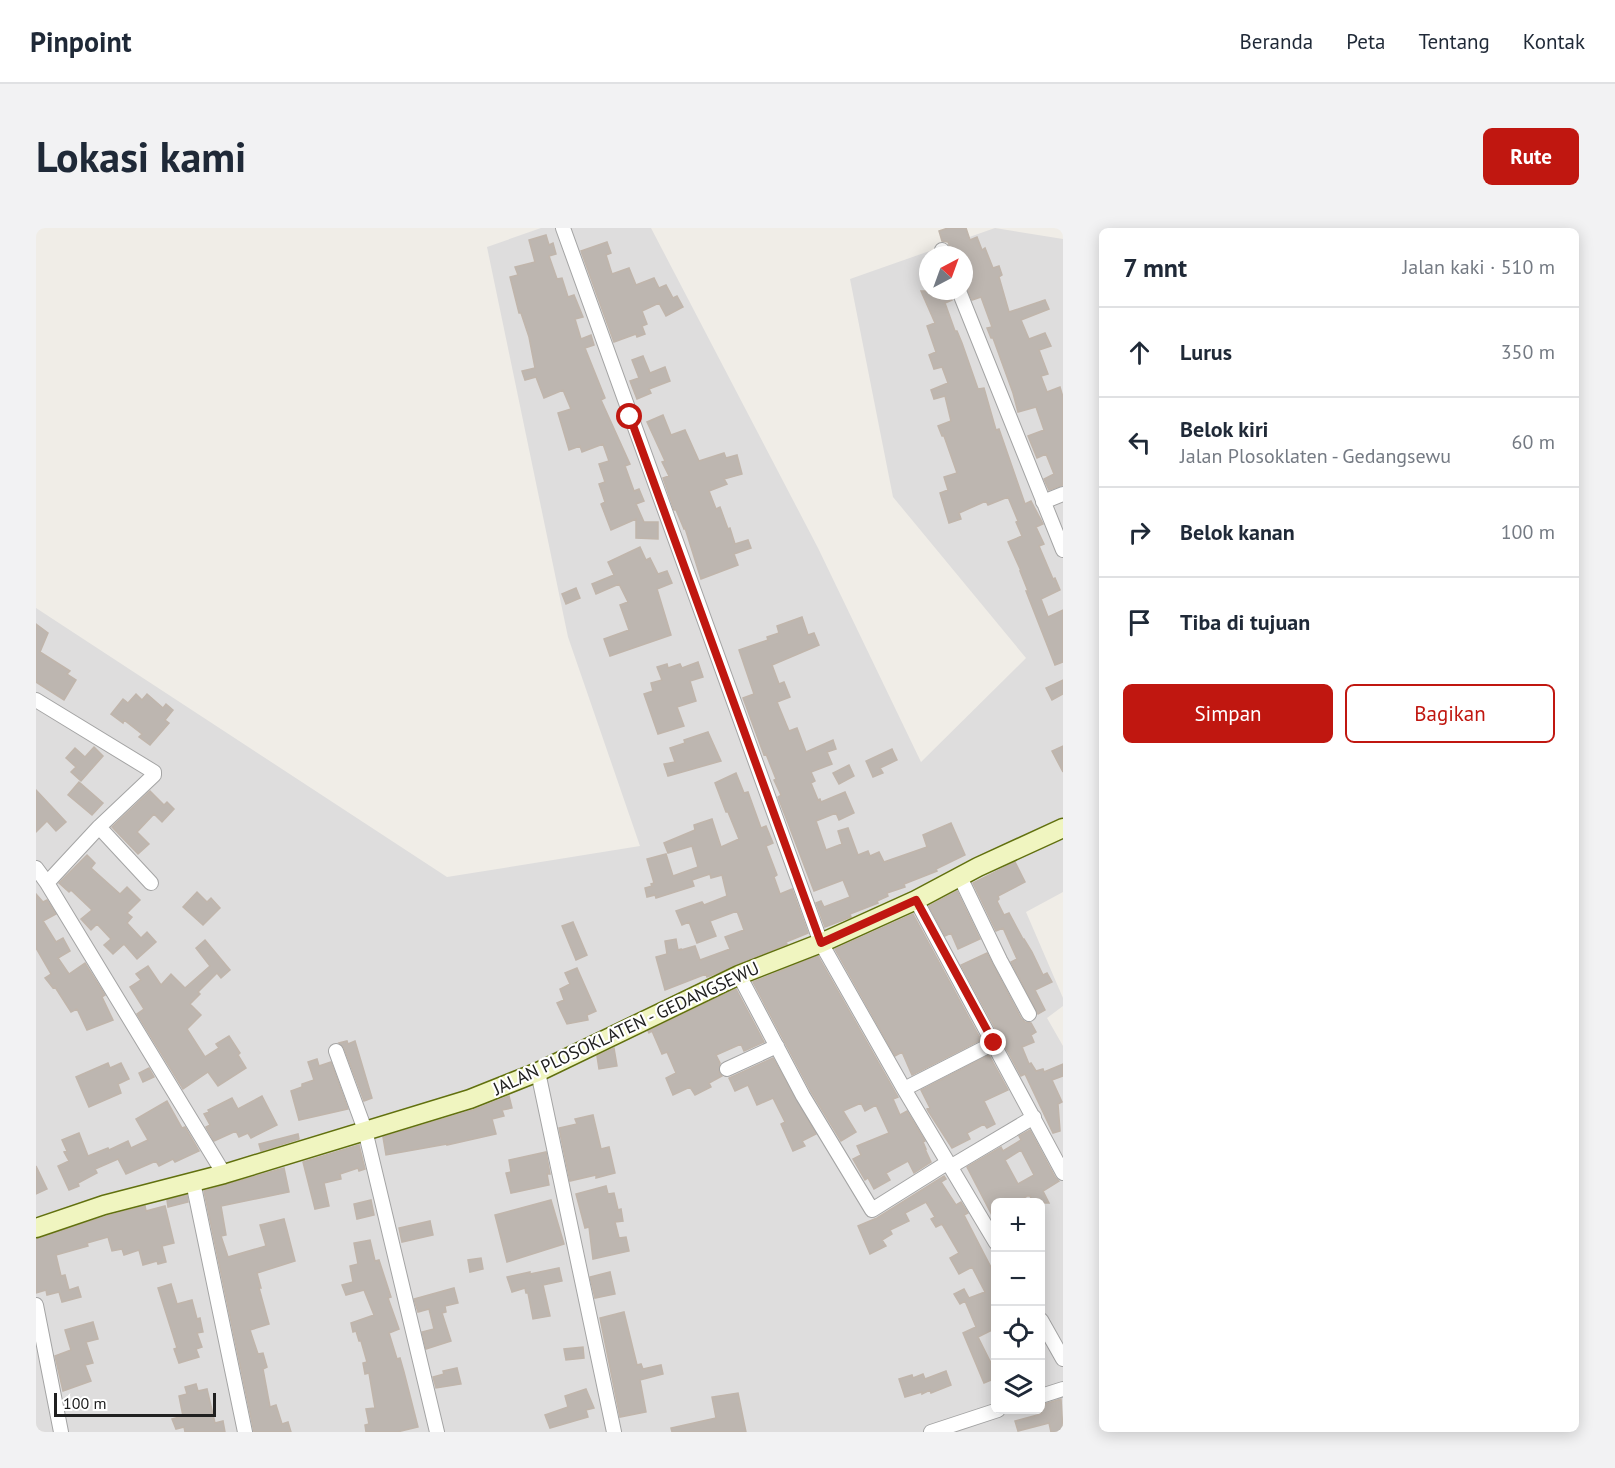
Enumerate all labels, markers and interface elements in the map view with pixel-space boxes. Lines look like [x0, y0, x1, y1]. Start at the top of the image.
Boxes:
text: Pinpoint [30, 23, 132, 60]
text: Beranda [1240, 28, 1313, 55]
text: Peta [1346, 28, 1385, 55]
text: Tentang [1418, 28, 1490, 55]
text: Kontak [1523, 28, 1585, 55]
button: Rute [1483, 128, 1579, 185]
text: Lokasi kami [36, 129, 246, 184]
north arrow [919, 246, 973, 300]
text: 7 mnt [1123, 251, 1187, 284]
text: Jalan kaki · 510 m [1402, 254, 1555, 280]
icon: ahead [1123, 336, 1156, 369]
text: Lurus [1180, 338, 1232, 366]
text: 350 m [1501, 339, 1555, 365]
route start [616, 403, 642, 429]
text: Belok kiri [1180, 415, 1269, 443]
icon: left [1123, 426, 1156, 459]
text: 60 m [1512, 429, 1555, 455]
text: Jalan Plosoklaten - Gedangsewu [1180, 443, 1451, 469]
icon: right [1123, 516, 1156, 549]
text: Belok kanan [1180, 518, 1295, 546]
text: 100 m [1501, 519, 1555, 545]
icon: arrive [1123, 606, 1156, 639]
text: Tiba di tujuan [1180, 608, 1310, 636]
button: Simpan [1123, 684, 1333, 743]
button: Bagikan [1345, 684, 1555, 743]
street label: JALAN PLOSOKLATEN - GEDANGSEWU [488, 956, 763, 1100]
route end [980, 1029, 1006, 1055]
map controls [991, 1198, 1045, 1414]
button: + [991, 1198, 1045, 1252]
button: − [991, 1252, 1045, 1306]
button: locate [991, 1306, 1045, 1360]
button: layers [991, 1360, 1045, 1414]
scale bar [54, 1390, 216, 1418]
text: 100 m [63, 1393, 106, 1413]

